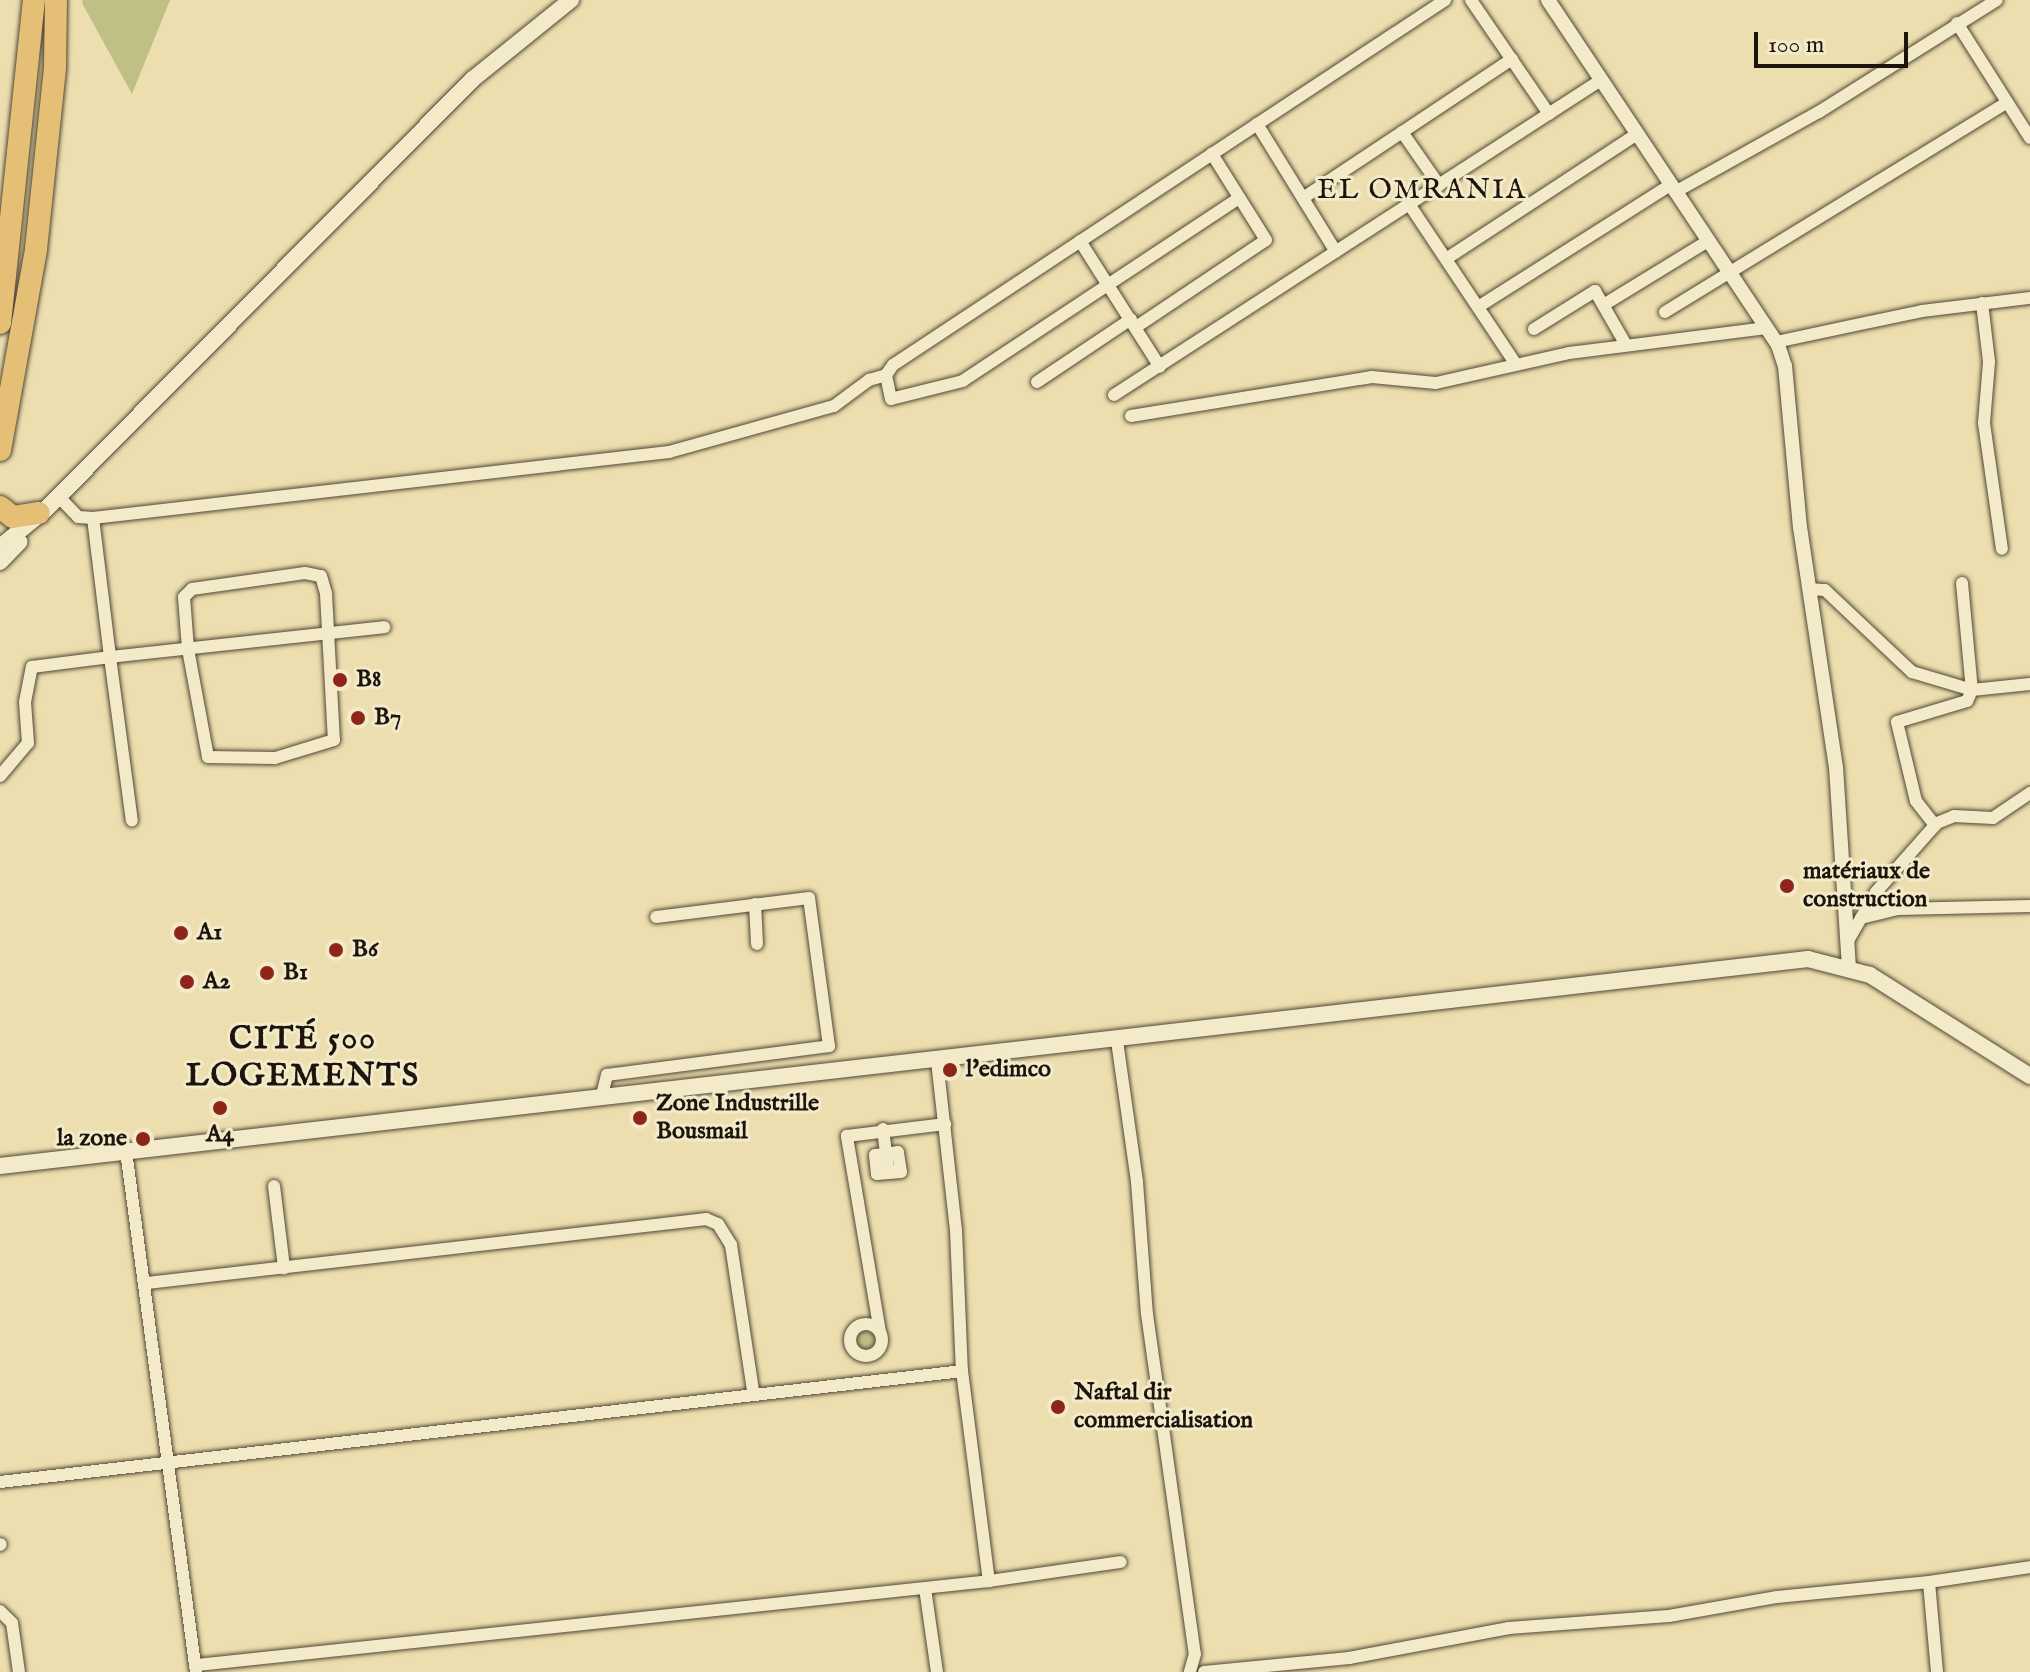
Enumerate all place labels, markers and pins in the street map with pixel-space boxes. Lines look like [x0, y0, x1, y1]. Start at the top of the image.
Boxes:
place label: B8 [356, 666, 381, 694]
marker: B8 [331, 671, 349, 689]
place label: B7 [374, 704, 401, 732]
marker: B7 [349, 709, 367, 727]
place label: matériaux de construction [1803, 858, 1930, 914]
marker: matériaux de construction [1778, 877, 1796, 895]
place label: A1 [197, 919, 222, 947]
marker: A1 [172, 924, 190, 942]
place label: B6 [352, 936, 378, 964]
marker: B6 [327, 941, 345, 959]
place label: B1 [283, 959, 308, 987]
marker: B1 [258, 964, 276, 982]
place label: A2 [203, 968, 230, 996]
marker: A2 [178, 973, 196, 991]
place label: l'edimco [966, 1056, 1051, 1084]
marker: l'edimco [941, 1061, 959, 1079]
place label: Zone Industrille Bousmail [656, 1090, 819, 1146]
marker: A4 [211, 1099, 229, 1117]
marker: Zone Industrille Bousmail [631, 1109, 649, 1127]
place label: A4 [206, 1121, 234, 1149]
place label: la zone [57, 1125, 127, 1153]
marker: la zone [134, 1130, 152, 1148]
place label: Naftal dir commercialisation [1074, 1379, 1253, 1435]
marker: Naftal dir commercialisation [1049, 1398, 1067, 1416]

